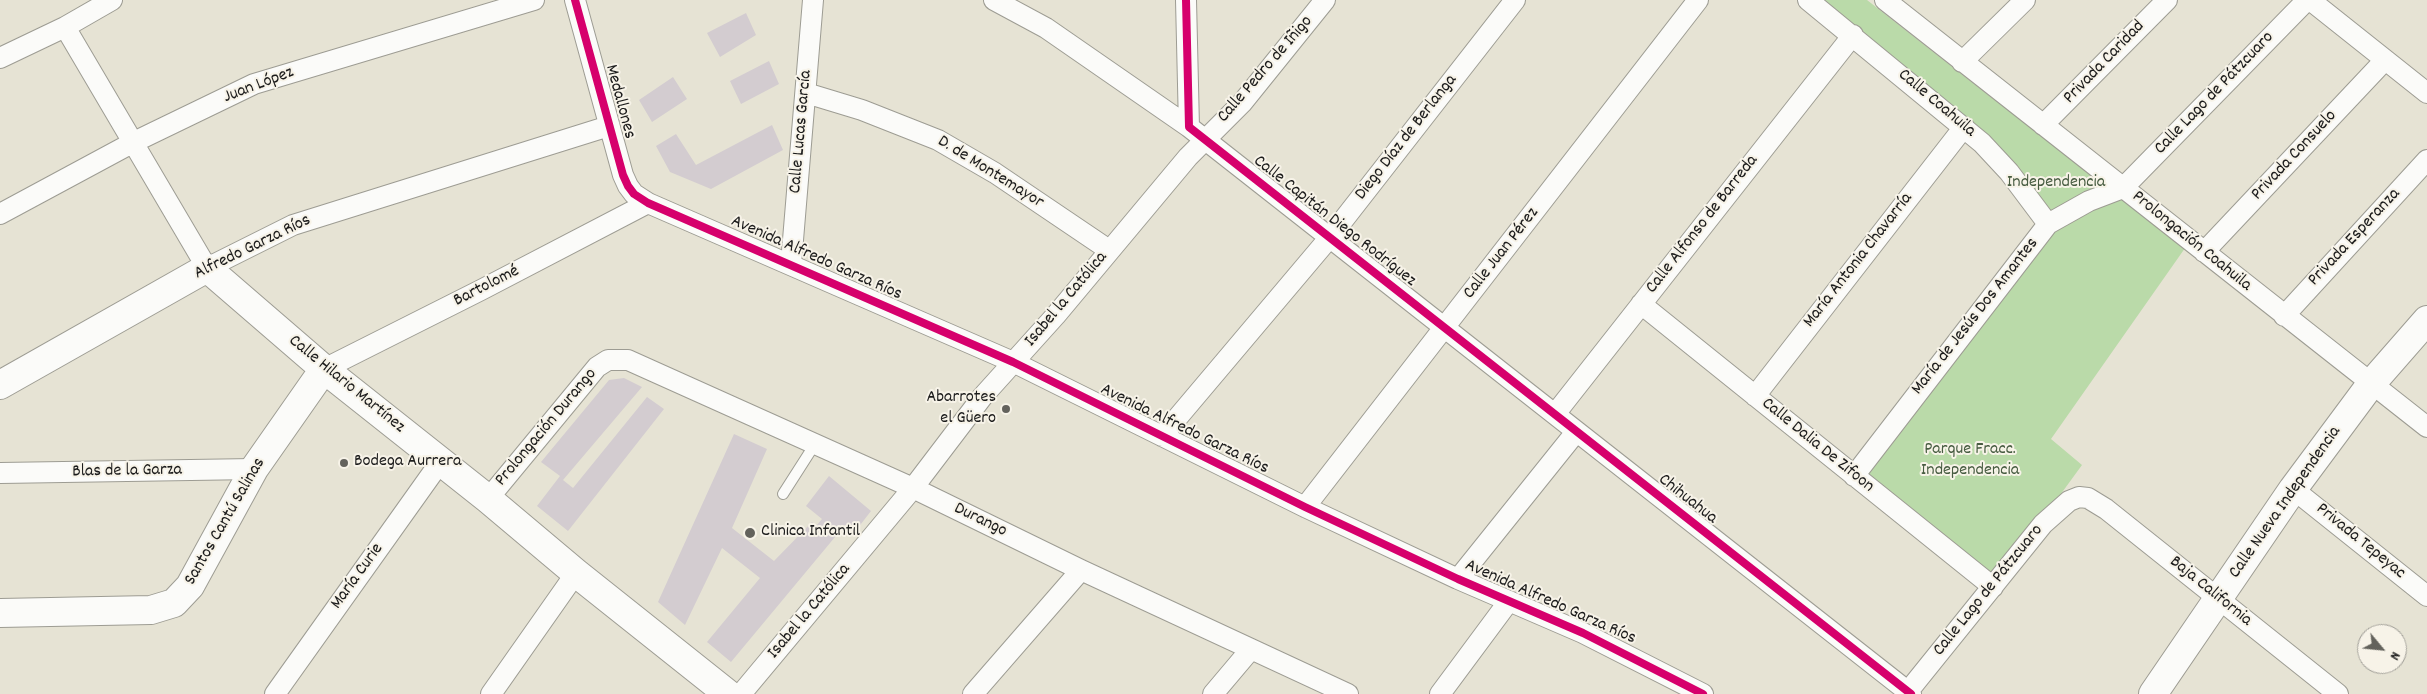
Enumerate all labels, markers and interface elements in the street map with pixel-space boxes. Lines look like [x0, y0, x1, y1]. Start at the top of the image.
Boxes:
street label: Calle Pedro de Iñigo [1214, 12, 1318, 128]
street label: Privada Caridad [2060, 17, 2150, 109]
street label: Calle Lago de Pátzcuaro [2151, 28, 2279, 160]
street label: Juan López [221, 63, 297, 109]
street label: Medallones [599, 63, 639, 141]
street label: Calle Coahuila [1893, 65, 1979, 143]
street label: Calle Lucas García [786, 69, 818, 195]
street label: Diego Díaz de Berlanga [1351, 71, 1463, 205]
street label: Privada Consuelo [2248, 106, 2342, 206]
street label: D. de Montemayor [933, 132, 1047, 214]
street label: Calle Alfonso de Barreda [1642, 151, 1764, 299]
street label: Calle Capitán Diego Rodríguez [1248, 152, 1420, 292]
park label: Independencia [2007, 173, 2105, 195]
street label: Privada Esperanza [2304, 185, 2406, 291]
street label: Prolongación Coahuila [2127, 187, 2255, 297]
street label: María Antonia Chavarría [1800, 189, 1918, 333]
street label: Calle Juan Pérez [1459, 204, 1545, 304]
street label: Alfredo Garza Ríos [191, 210, 315, 286]
street label: Avenida Alfredo Garza Ríos [727, 212, 905, 306]
street label: María de Jesús Dos Amantes [1908, 234, 2044, 400]
street label: Isabel la Católica [1021, 248, 1113, 352]
street label: Bartolomé [451, 261, 523, 313]
street label: Calle Hilario Martínez [283, 331, 409, 439]
street label: Prolongación Durango [491, 365, 603, 491]
street label: Avenida Alfredo Garza Ríos [1096, 380, 1272, 480]
place label: Abarrotes el Güero [926, 388, 996, 430]
street label: Calle Dalia De Zifoon [1756, 394, 1878, 498]
marker: Abarrotes el Güero [1000, 403, 1012, 415]
street label: Calle Nueva Independencia [2225, 423, 2347, 583]
park label: Parque Fracc. Independencia [1921, 440, 2019, 482]
place label: Bodega Aurrera [354, 452, 461, 474]
street label: Santos Cantú Salinas [181, 454, 271, 590]
marker: Bodega Aurrera [338, 457, 350, 469]
street label: Blas de la Garza [72, 460, 182, 484]
street label: Chihuahua [1653, 470, 1721, 530]
street label: Durango [950, 499, 1010, 543]
street label: Privada Tepeyac [2311, 499, 2409, 585]
street label: Calle Lago de Pátzcuaro [1929, 521, 2049, 661]
place label: Clinica Infantil [761, 522, 860, 544]
marker: Clinica Infantil [743, 526, 757, 540]
street label: María Curie [327, 540, 389, 614]
street label: Baja California [2164, 552, 2256, 632]
street label: Avenida Alfredo Garza Ríos [1461, 556, 1639, 650]
street label: Isabel la Católica [764, 560, 856, 664]
north arrow [2357, 624, 2407, 674]
text: N [2384, 648, 2405, 663]

